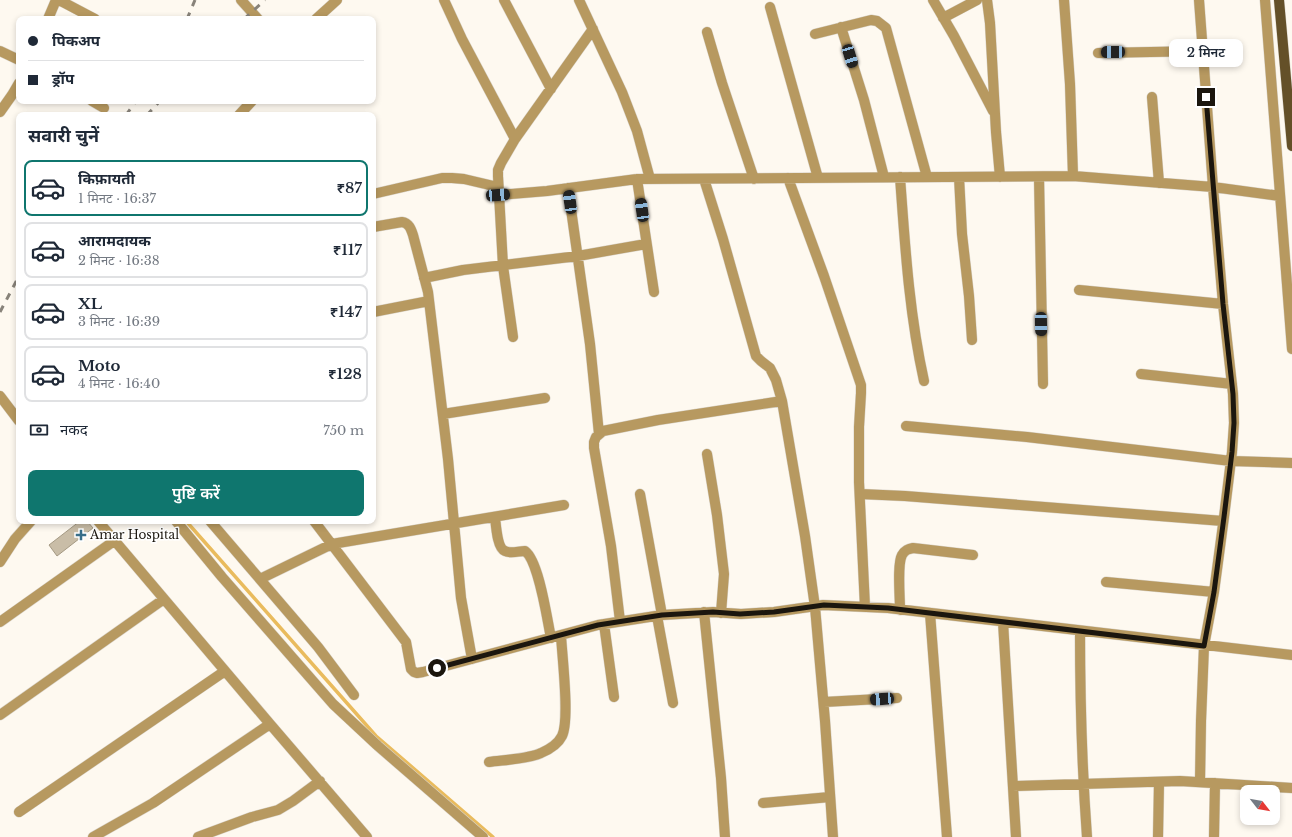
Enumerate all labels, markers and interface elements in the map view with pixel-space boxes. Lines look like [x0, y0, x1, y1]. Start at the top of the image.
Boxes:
text: पिकअप [52, 31, 100, 50]
callout: 2 मिनट [1169, 39, 1243, 67]
car [841, 43, 859, 69]
text: 2 मिनट [1187, 44, 1225, 61]
car [1101, 46, 1125, 58]
text: ड्रॉप [52, 69, 74, 88]
route end [1197, 88, 1215, 106]
text: सवारी चुनें [28, 125, 99, 147]
text: किफ़ायती [78, 169, 135, 188]
icon: car [30, 170, 66, 206]
text: ₹87 [336, 178, 362, 197]
car [486, 188, 510, 202]
car [562, 189, 578, 215]
text: 1 मिनट · 16:37 [78, 190, 156, 207]
car [634, 197, 650, 223]
text: आरामदायक [78, 231, 151, 250]
icon: car [30, 232, 66, 268]
text: ₹117 [333, 240, 362, 259]
text: 2 मिनट · 16:38 [78, 252, 160, 269]
icon: car [30, 294, 66, 330]
text: XL [78, 294, 102, 313]
text: ₹147 [330, 302, 362, 321]
car [1035, 312, 1047, 336]
text: 3 मिनट · 16:39 [78, 313, 160, 330]
icon: car [30, 356, 66, 392]
text: Moto [78, 356, 120, 375]
text: ₹128 [328, 364, 362, 383]
text: 4 मिनट · 16:40 [78, 375, 160, 392]
icon: cash [28, 419, 50, 441]
text: नकद [60, 420, 88, 439]
text: 750 m [323, 422, 364, 439]
button: पुष्टि करें [28, 470, 364, 516]
place label: Amar Hospital [89, 527, 179, 542]
marker: Amar Hospital [75, 529, 87, 541]
route start [428, 659, 446, 677]
car [870, 692, 894, 706]
north arrow [1240, 785, 1280, 825]
map controls [1240, 785, 1280, 825]

